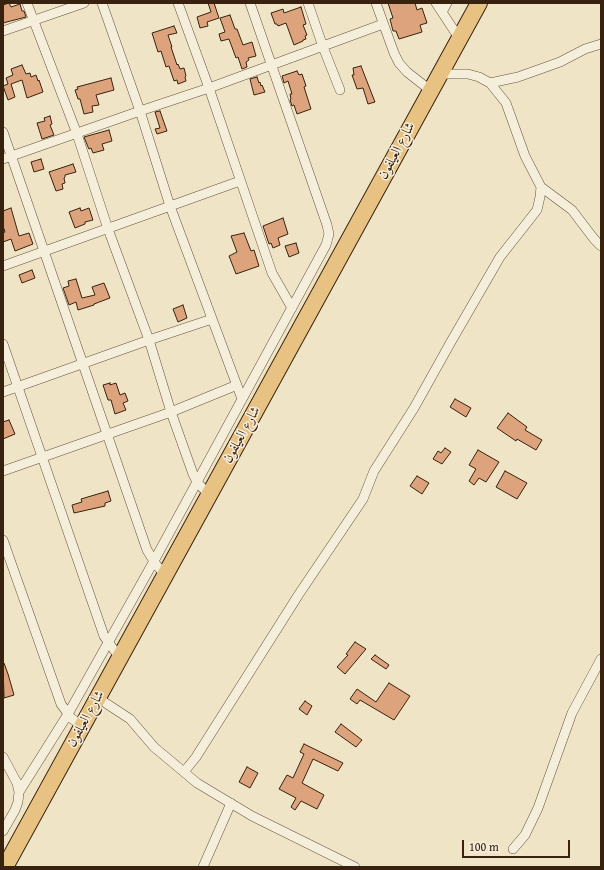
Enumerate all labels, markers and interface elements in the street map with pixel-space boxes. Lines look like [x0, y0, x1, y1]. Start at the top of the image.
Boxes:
street label: شارع العيلفون [375, 120, 419, 182]
street label: شارع العيلفون [220, 404, 264, 466]
street label: شارع العيلفون [64, 688, 108, 750]
scale bar [464, 832, 572, 858]
text: 100 m [469, 838, 499, 855]

